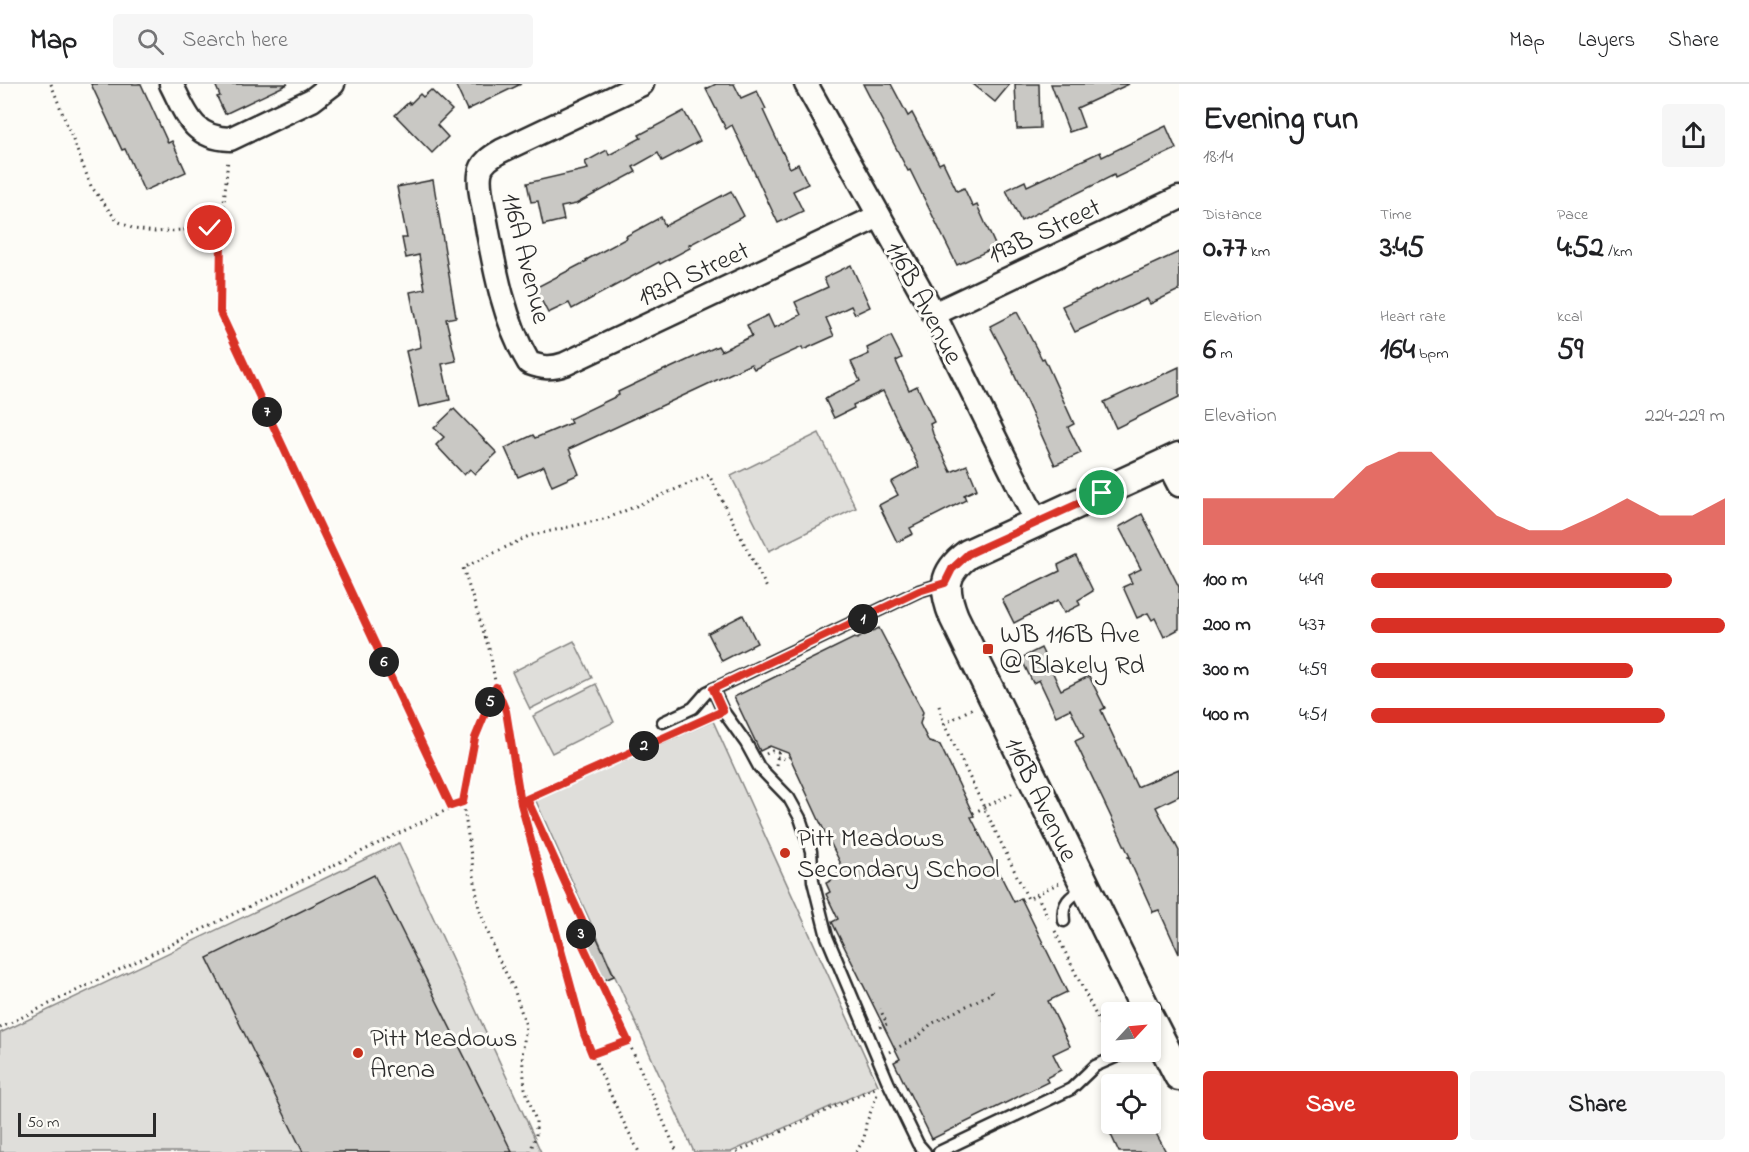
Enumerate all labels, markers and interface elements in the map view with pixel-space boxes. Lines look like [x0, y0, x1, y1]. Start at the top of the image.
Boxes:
search box [113, 14, 533, 68]
text: Map [30, 21, 77, 62]
icon: search [134, 25, 167, 58]
text: Search here [182, 25, 288, 57]
text: Map [1509, 26, 1545, 56]
text: Layers [1578, 26, 1635, 56]
text: Share [1668, 26, 1719, 56]
text: Evening run [1203, 96, 1358, 144]
button: share [1662, 104, 1725, 167]
text: 18:14 [1203, 143, 1233, 172]
street label: 116A Avenue [490, 189, 560, 329]
street label: 193B Street [982, 189, 1108, 275]
pin [184, 202, 235, 253]
text: Distance [1203, 203, 1262, 227]
text: Time [1380, 203, 1412, 227]
text: Pace [1557, 203, 1588, 227]
icon: check [193, 211, 226, 244]
text: 0.77 [1203, 227, 1247, 271]
text: 3:45 [1380, 227, 1424, 271]
text: 4:52 [1557, 227, 1604, 271]
street label: 193A Street [632, 232, 756, 318]
street label: 116B Avenue [874, 235, 972, 373]
text: km [1247, 240, 1270, 264]
text: /km [1604, 240, 1632, 264]
text: Elevation [1203, 305, 1262, 329]
text: Heart rate [1380, 305, 1446, 329]
text: kcal [1557, 305, 1582, 329]
text: 6 [1203, 329, 1216, 373]
text: 164 [1380, 329, 1415, 373]
text: 59 [1557, 329, 1583, 373]
text: m [1216, 342, 1233, 366]
text: bpm [1415, 342, 1449, 366]
pin: 7 [252, 397, 282, 427]
text: 7 [264, 400, 270, 424]
text: Elevation [1203, 402, 1277, 431]
text: 224–229 m [1645, 402, 1725, 431]
pin [1076, 467, 1127, 518]
icon: arrive [1085, 476, 1118, 509]
text: 100 m [1203, 566, 1247, 595]
text: 4:49 [1299, 566, 1323, 595]
pin: 1 [848, 604, 878, 634]
text: 1 [860, 607, 866, 631]
text: 200 m [1203, 611, 1251, 640]
text: 4:37 [1299, 611, 1325, 640]
place label: WB 116B Ave @ Blakely Rd [1000, 616, 1145, 686]
marker: WB 116B Ave @ Blakely Rd [981, 642, 995, 656]
pin: 6 [369, 647, 399, 677]
text: 6 [380, 650, 388, 674]
text: 300 m [1203, 656, 1249, 685]
text: 4:59 [1299, 656, 1326, 685]
pin: 5 [475, 687, 505, 717]
text: 5 [485, 690, 495, 714]
text: 400 m [1203, 701, 1249, 730]
text: 4:51 [1299, 701, 1327, 730]
pin: 2 [629, 731, 659, 761]
street label: 116B Avenue [993, 731, 1087, 870]
text: 2 [640, 734, 648, 758]
place label: Pitt Meadows Secondary School [797, 820, 1000, 890]
marker: Pitt Meadows Secondary School [778, 846, 792, 860]
pin: 3 [566, 919, 596, 949]
text: 3 [578, 922, 584, 946]
north arrow [1101, 1002, 1161, 1062]
map controls [1101, 1002, 1161, 1134]
place label: Pitt Meadows Arena [370, 1020, 518, 1090]
marker: Pitt Meadows Arena [351, 1046, 365, 1060]
button: Save [1203, 1071, 1458, 1140]
button: Share [1470, 1071, 1725, 1140]
button: locate [1101, 1074, 1161, 1134]
scale bar [18, 1110, 156, 1138]
text: 50 m [27, 1111, 59, 1135]

